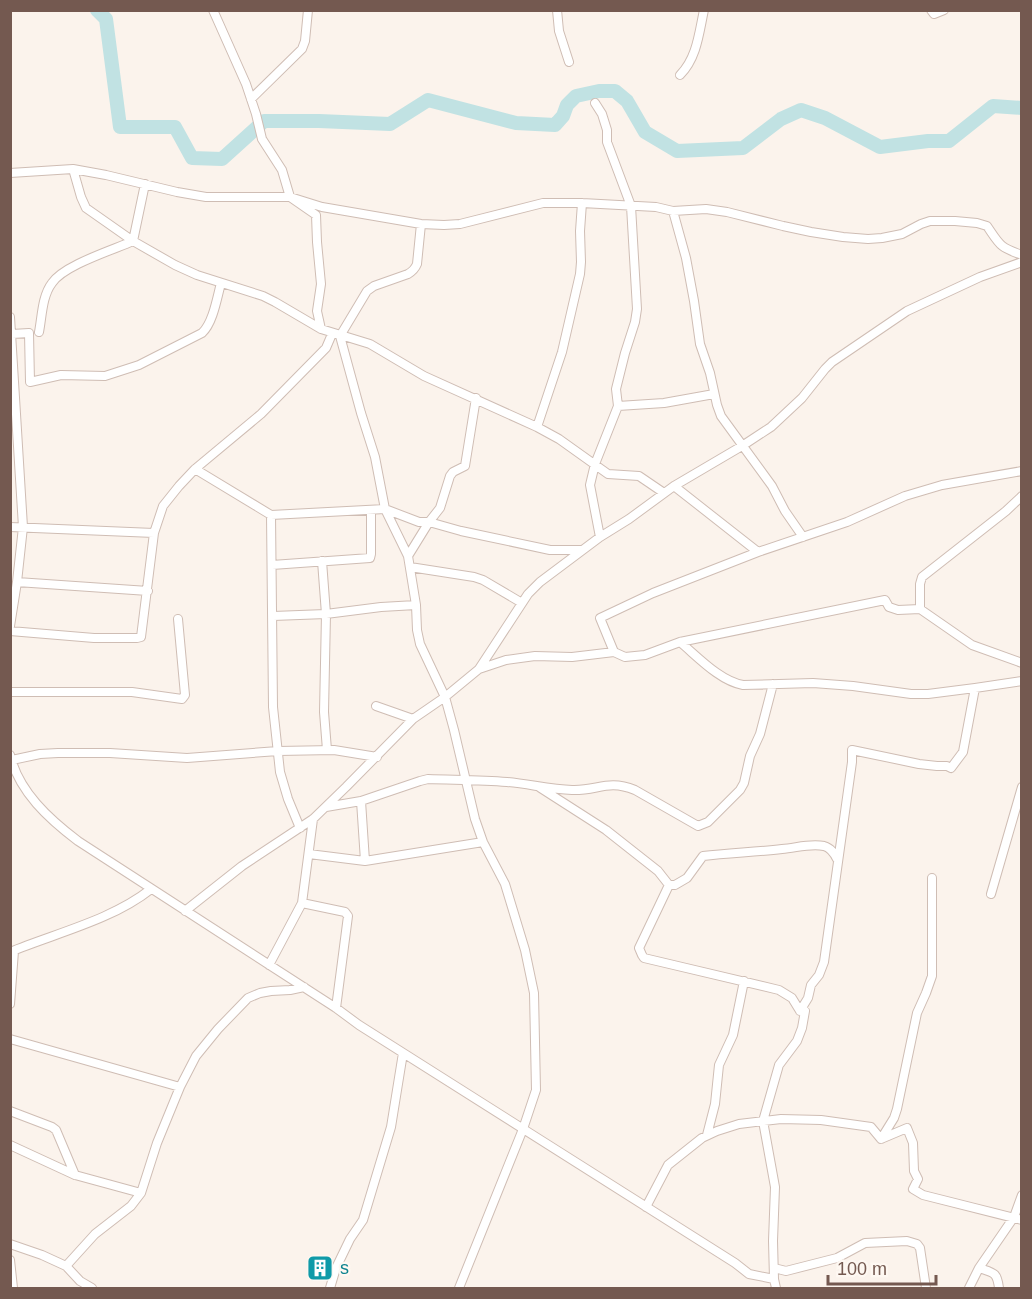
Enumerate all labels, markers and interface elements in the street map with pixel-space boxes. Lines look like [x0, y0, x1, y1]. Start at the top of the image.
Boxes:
scale bar [828, 1248, 936, 1286]
building icon: s [305, 1253, 335, 1283]
place label: s [340, 1258, 349, 1278]
text: 100 m [837, 1259, 887, 1279]

